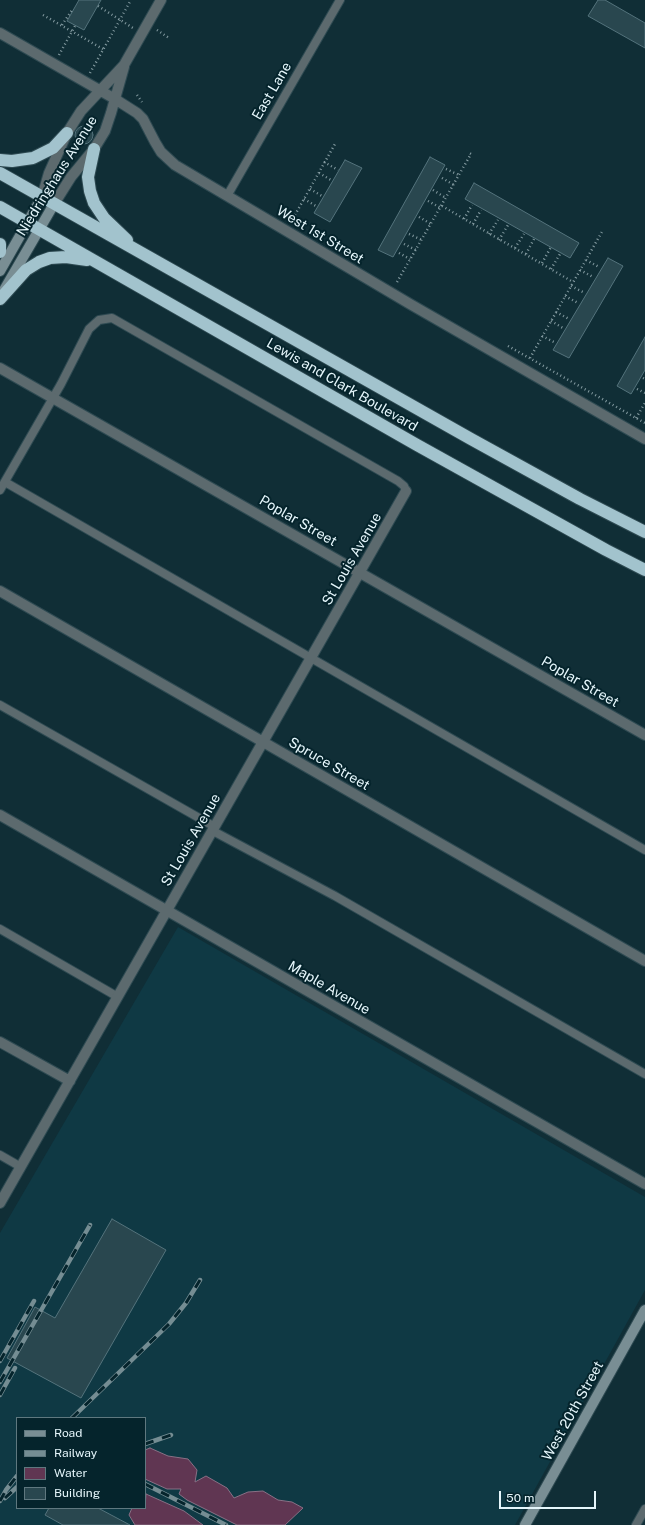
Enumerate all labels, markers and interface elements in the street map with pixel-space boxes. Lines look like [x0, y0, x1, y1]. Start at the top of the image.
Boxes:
street label: East Lane [249, 59, 295, 123]
street label: Niedringhaus Avenue [13, 113, 101, 239]
street label: West 1st Street [273, 202, 367, 268]
street label: Lewis and Clark Boulevard [263, 335, 421, 435]
street label: Poplar Street [256, 492, 340, 550]
street label: St Louis Avenue [319, 510, 385, 608]
street label: Poplar Street [538, 653, 622, 711]
street label: Spruce Street [285, 734, 373, 794]
street label: St Louis Avenue [158, 791, 224, 889]
street label: Maple Avenue [285, 958, 373, 1018]
street label: West 20th Street [539, 1358, 607, 1464]
legend [16, 1417, 146, 1509]
text: Road [54, 1426, 82, 1440]
text: Railway [54, 1446, 97, 1460]
text: Water [54, 1466, 87, 1480]
scale bar [501, 1483, 598, 1509]
text: Building [54, 1486, 100, 1500]
text: 50 m [506, 1491, 534, 1505]

